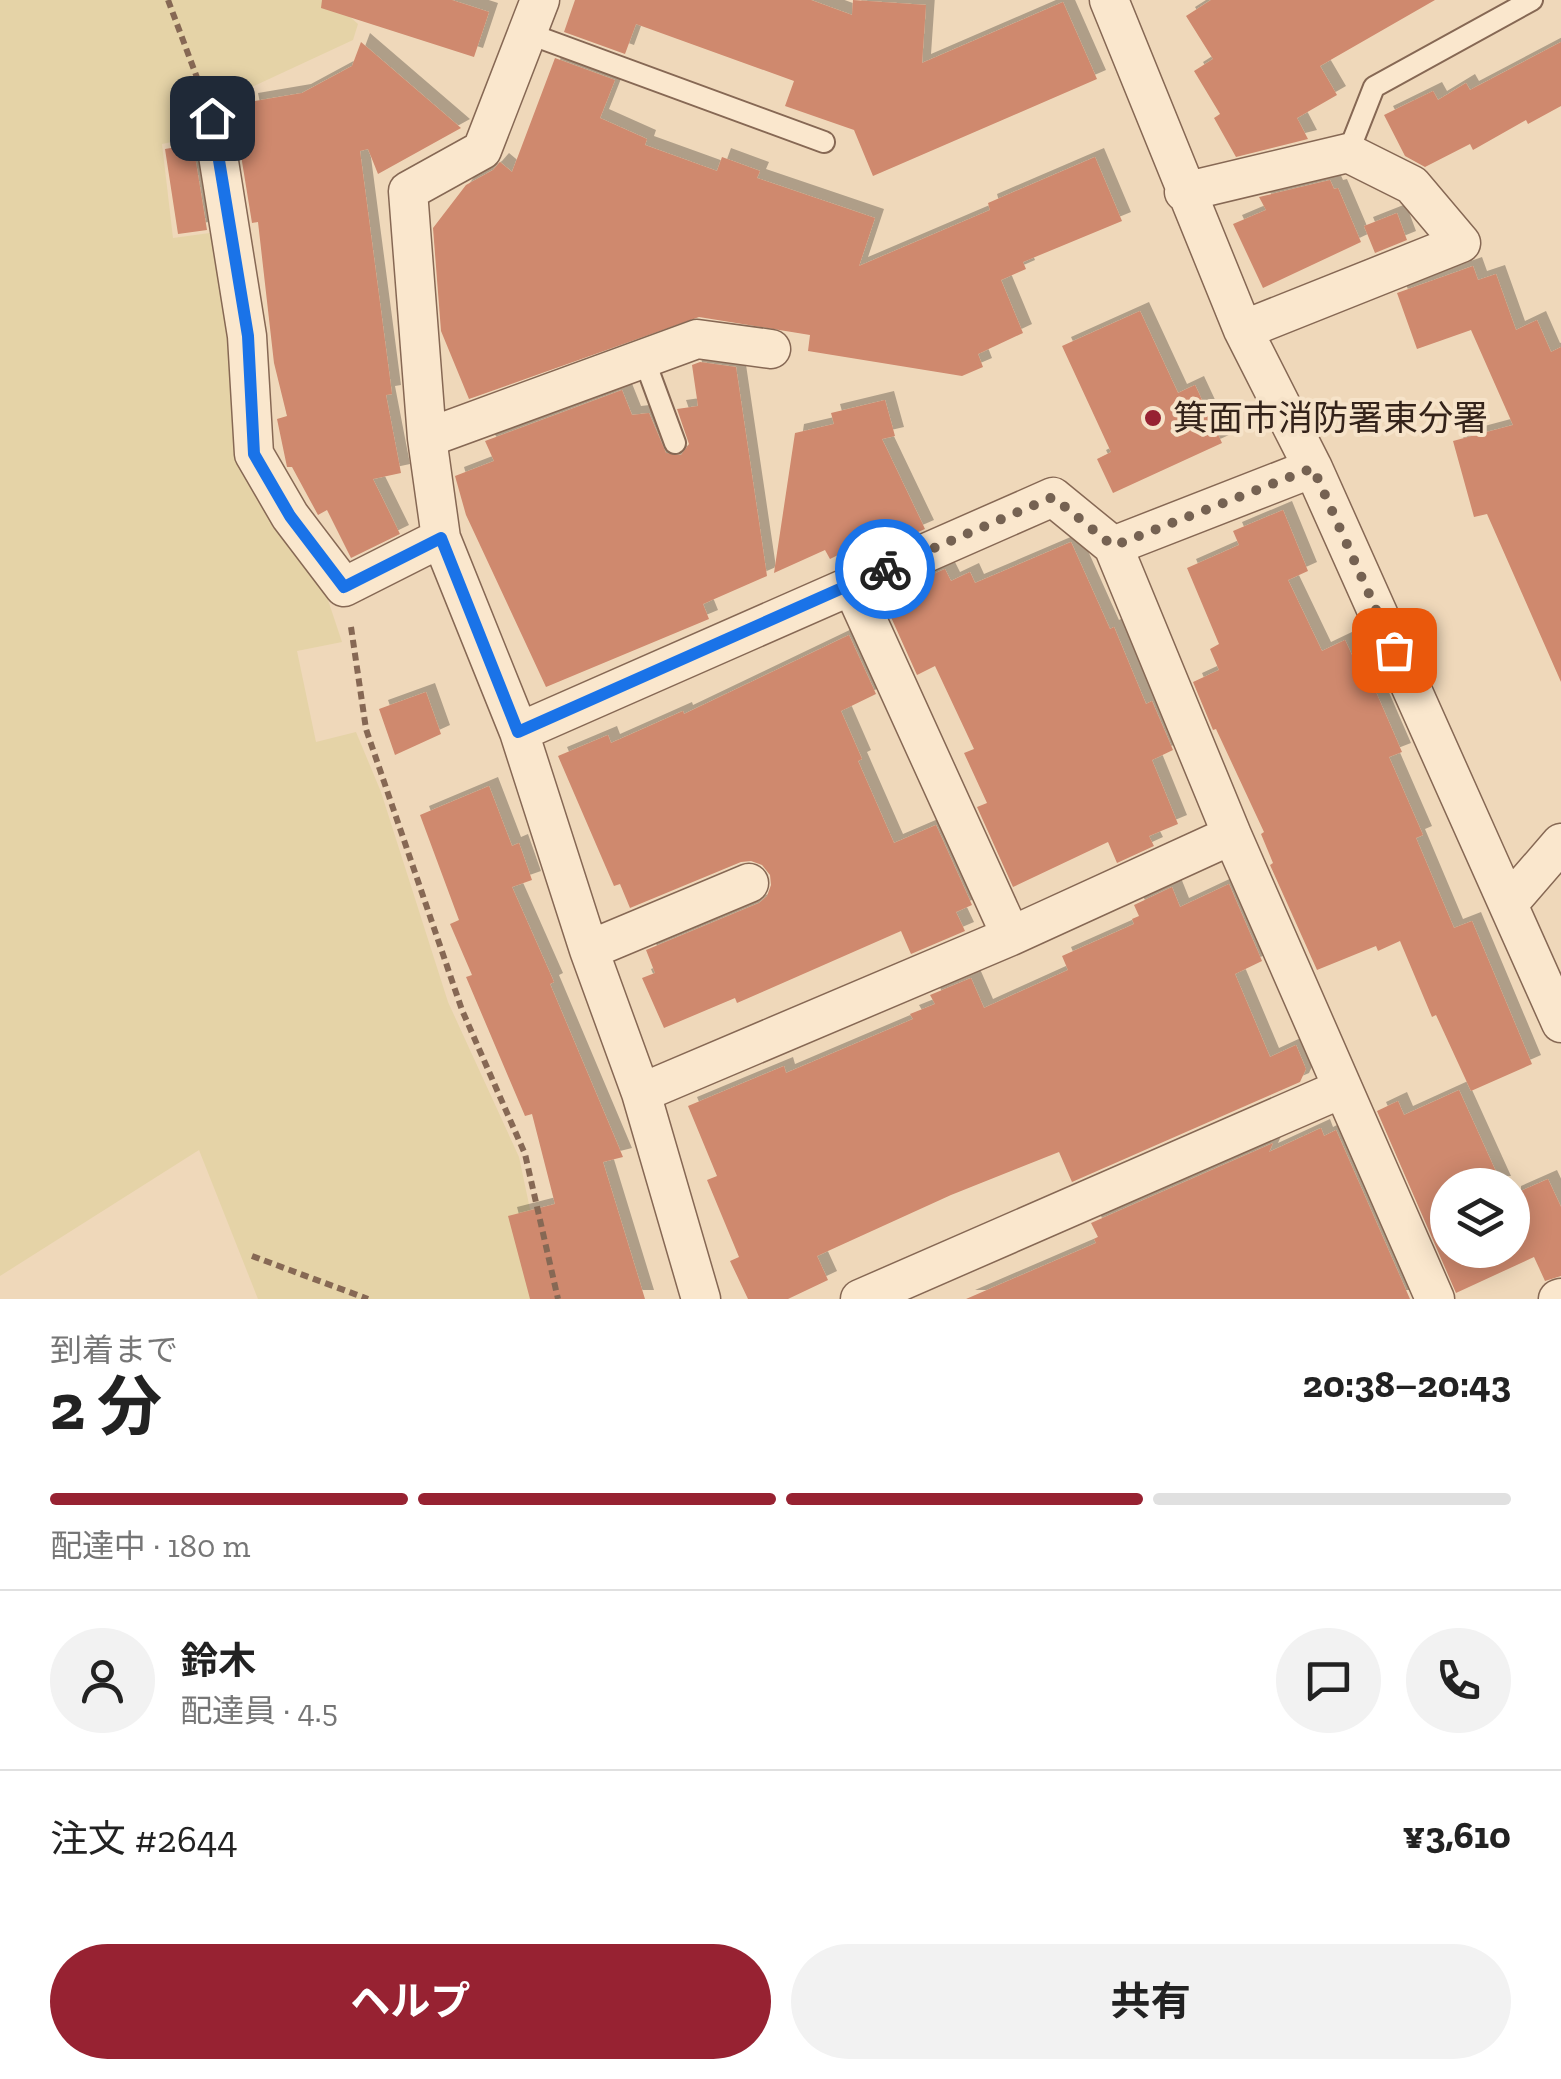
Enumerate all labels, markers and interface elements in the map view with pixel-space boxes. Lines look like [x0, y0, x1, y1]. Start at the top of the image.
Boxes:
pin [170, 76, 255, 161]
icon: home [185, 91, 240, 146]
place label: 箕面市消防署東分署 [1173, 397, 1488, 439]
marker: 箕面市消防署東分署 [1142, 407, 1164, 429]
courier [835, 519, 935, 619]
icon: bike [858, 542, 913, 597]
pin [1352, 608, 1437, 693]
icon: bag [1367, 623, 1422, 678]
map controls [1430, 1168, 1530, 1268]
button: layers [1430, 1168, 1530, 1268]
text: 到着まで [50, 1331, 178, 1369]
text: 20:38–20:43 [1302, 1361, 1511, 1407]
text: 2 分 [50, 1368, 162, 1446]
text: 配達中 · 180 m [50, 1527, 250, 1565]
button: person [50, 1628, 155, 1733]
button: chat [1276, 1628, 1381, 1733]
button: phone [1406, 1628, 1511, 1733]
text: 鈴木 [180, 1638, 256, 1684]
text: 配達員 · 4.5 [180, 1692, 338, 1730]
text: ¥3,610 [1403, 1812, 1511, 1858]
text: 注文 #2644 [50, 1816, 238, 1862]
button: ヘルプ [50, 1944, 771, 2059]
button: 共有 [791, 1944, 1511, 2059]

